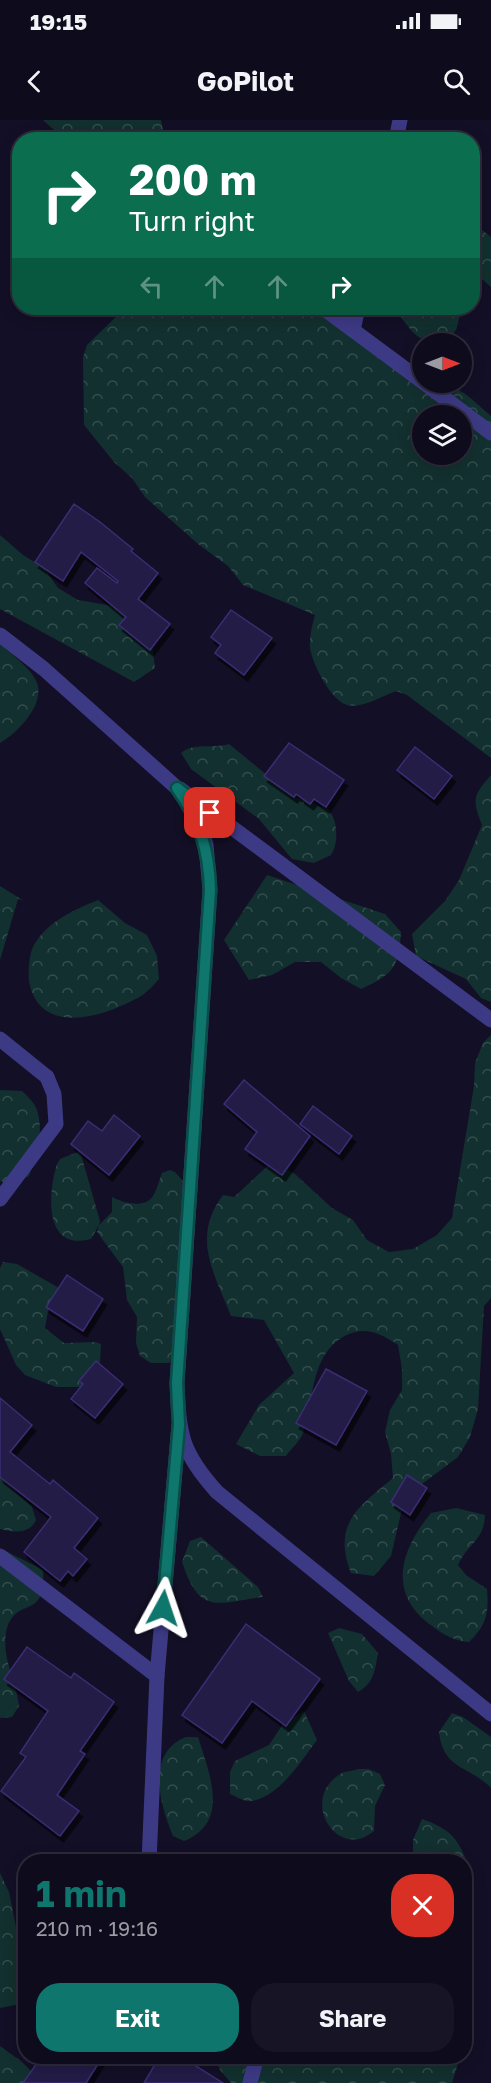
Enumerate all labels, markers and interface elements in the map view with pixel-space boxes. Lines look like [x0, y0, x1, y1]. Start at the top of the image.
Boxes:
text: 19:15 [30, 8, 87, 35]
icon: back [18, 65, 51, 98]
text: GoPilot [197, 65, 294, 97]
icon: search [440, 65, 473, 98]
text: 200 m [129, 154, 256, 204]
icon: right [30, 156, 108, 234]
text: Turn right [129, 205, 255, 237]
icon: left [135, 270, 168, 303]
icon: ahead [198, 270, 231, 303]
icon: ahead [261, 270, 294, 303]
icon: right [324, 270, 357, 303]
north arrow [412, 333, 472, 393]
map controls [412, 333, 472, 465]
button: layers [412, 405, 472, 465]
pin [184, 787, 235, 838]
icon: arrive [193, 796, 226, 829]
position arrow [131, 1576, 195, 1640]
text: 1 min [36, 1872, 127, 1915]
button: close [391, 1874, 454, 1937]
text: 210 m · 19:16 [36, 1916, 158, 1940]
button: Exit [36, 1983, 239, 2052]
button: Share [251, 1983, 454, 2052]

